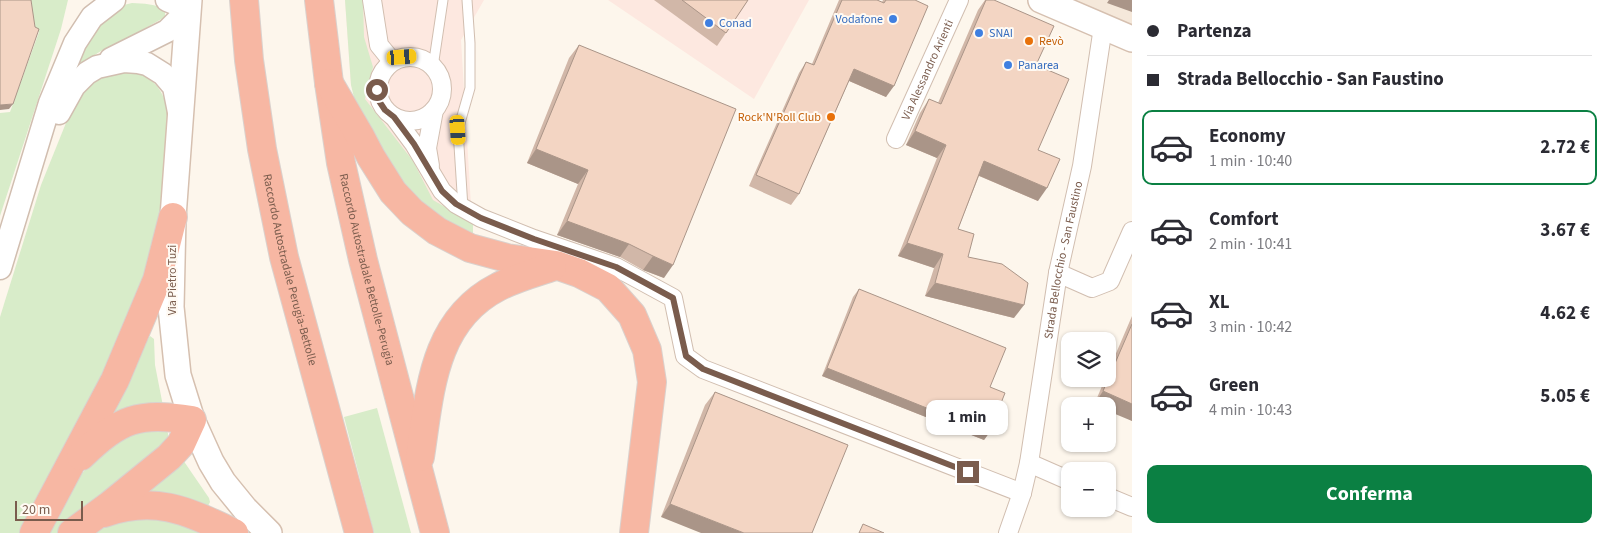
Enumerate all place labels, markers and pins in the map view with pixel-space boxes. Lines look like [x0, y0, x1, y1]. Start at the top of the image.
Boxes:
place label: Vodafone [835, 11, 883, 28]
marker: Vodafone [887, 13, 899, 25]
place label: Conad [719, 15, 752, 32]
marker: Conad [703, 17, 715, 29]
place label: SNAI [989, 25, 1013, 42]
marker: SNAI [973, 27, 985, 39]
place label: Revò [1039, 33, 1064, 50]
marker: Revò [1023, 35, 1035, 47]
place label: Panarea [1018, 57, 1059, 74]
marker: Panarea [1002, 59, 1014, 71]
place label: Rock'N'Roll Club [738, 109, 821, 126]
marker: Rock'N'Roll Club [825, 111, 837, 123]

